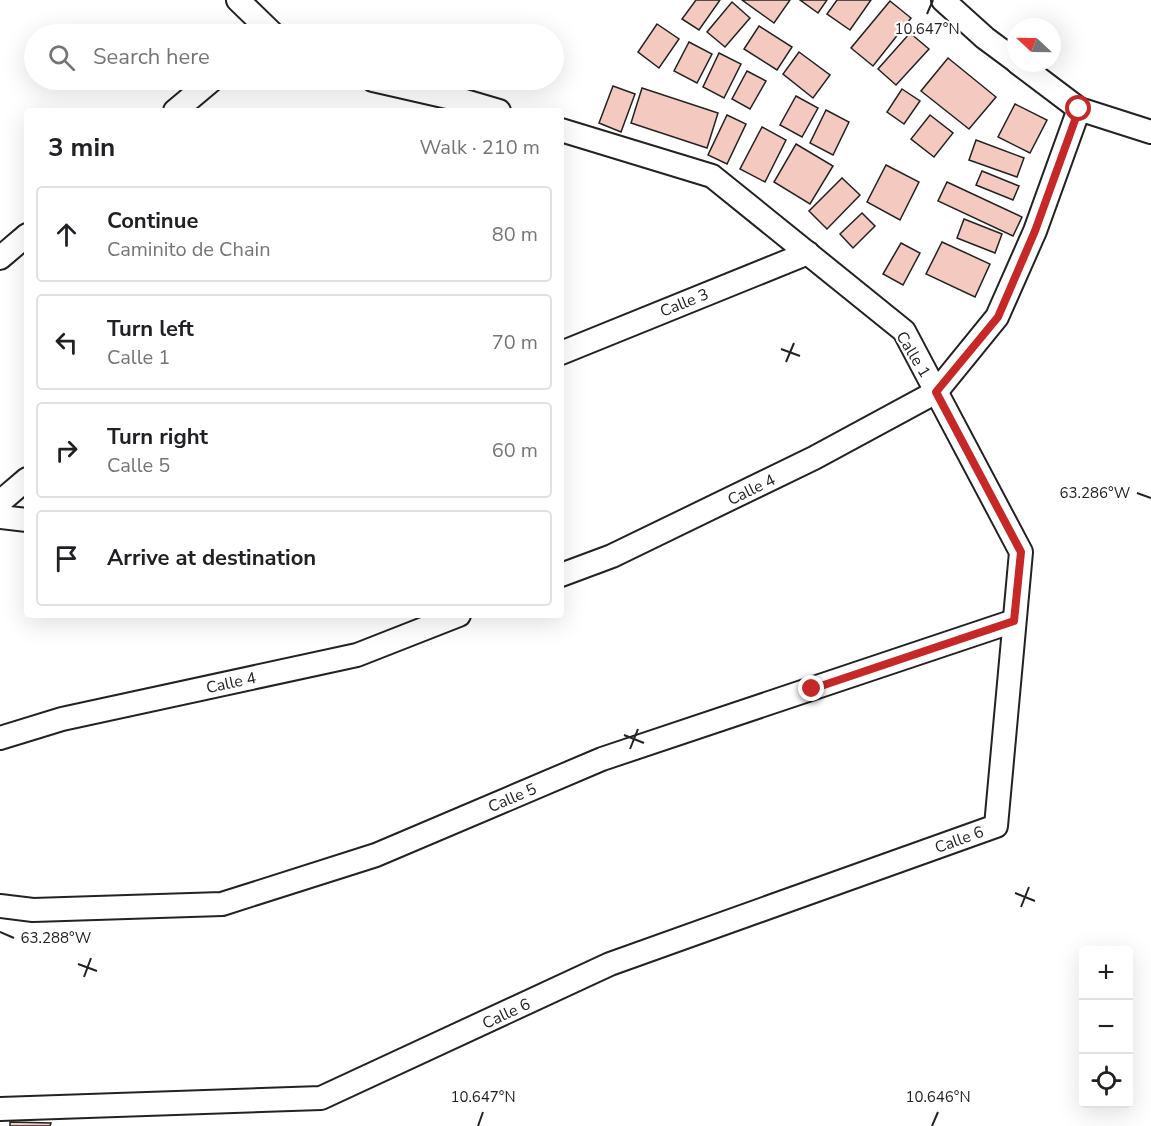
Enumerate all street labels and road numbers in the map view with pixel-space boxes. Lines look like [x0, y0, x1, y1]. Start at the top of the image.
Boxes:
street label: Calle 3 [657, 283, 712, 323]
street label: Calle 1 [891, 327, 936, 382]
street label: Calle 4 [724, 469, 779, 511]
street label: Calle 4 [204, 667, 259, 699]
street label: Calle 5 [485, 778, 540, 818]
street label: Calle 6 [932, 821, 987, 859]
street label: Calle 6 [479, 993, 534, 1035]

